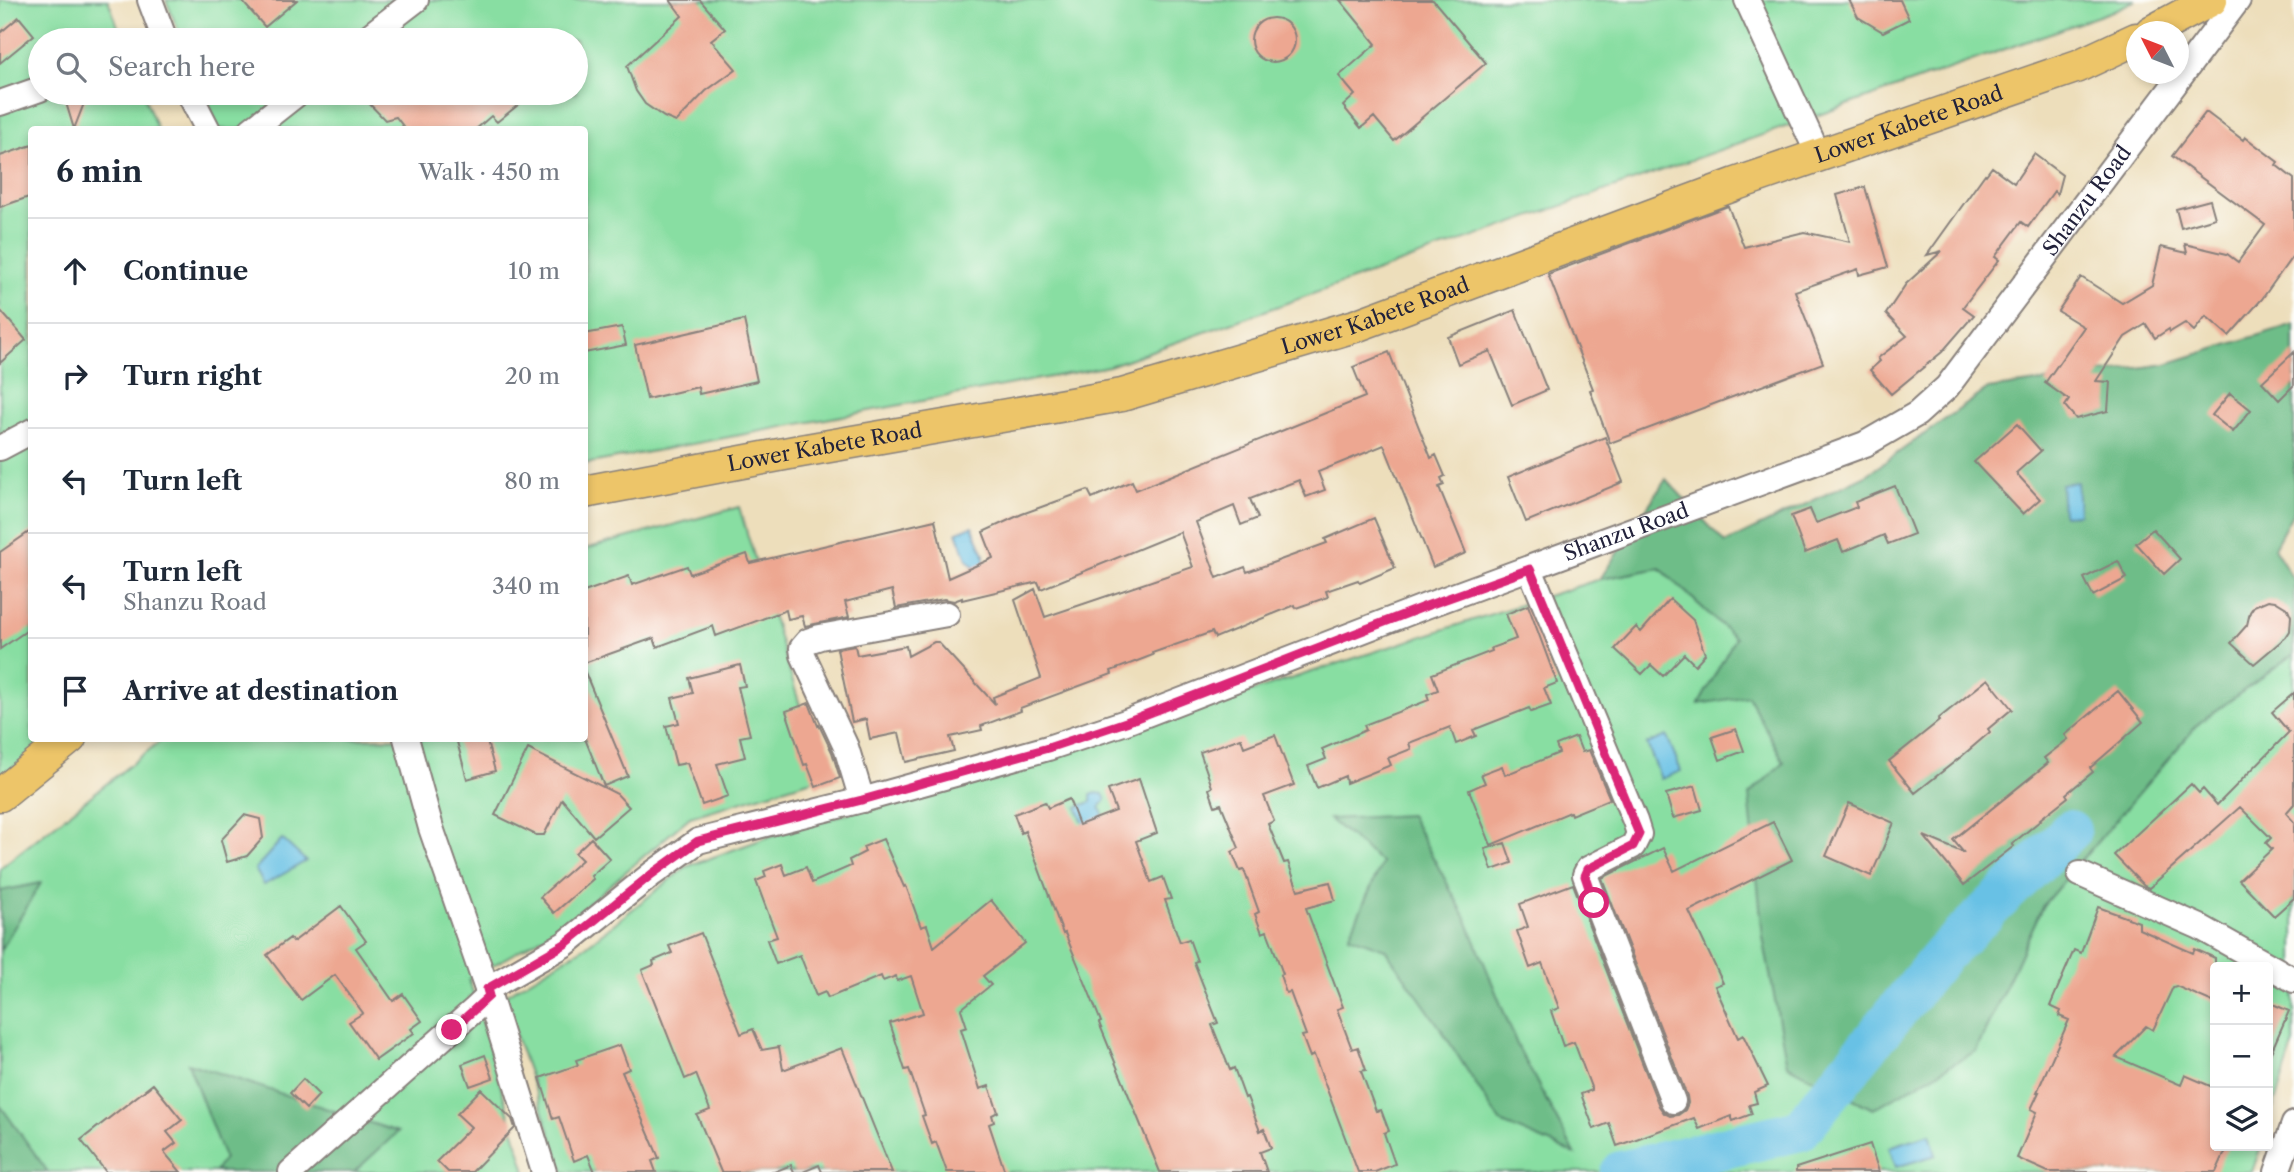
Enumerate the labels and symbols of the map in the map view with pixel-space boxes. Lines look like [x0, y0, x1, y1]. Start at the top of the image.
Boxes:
north arrow [2126, 21, 2189, 84]
street label: Lower Kabete Road [1811, 80, 2006, 168]
street label: Shanzu Road [2037, 140, 2136, 260]
street label: Lower Kabete Road [1278, 271, 1473, 359]
street label: Lower Kabete Road [725, 417, 924, 477]
street label: Shanzu Road [1560, 497, 1692, 566]
route start [1578, 887, 1609, 918]
route end [436, 1014, 467, 1045]

